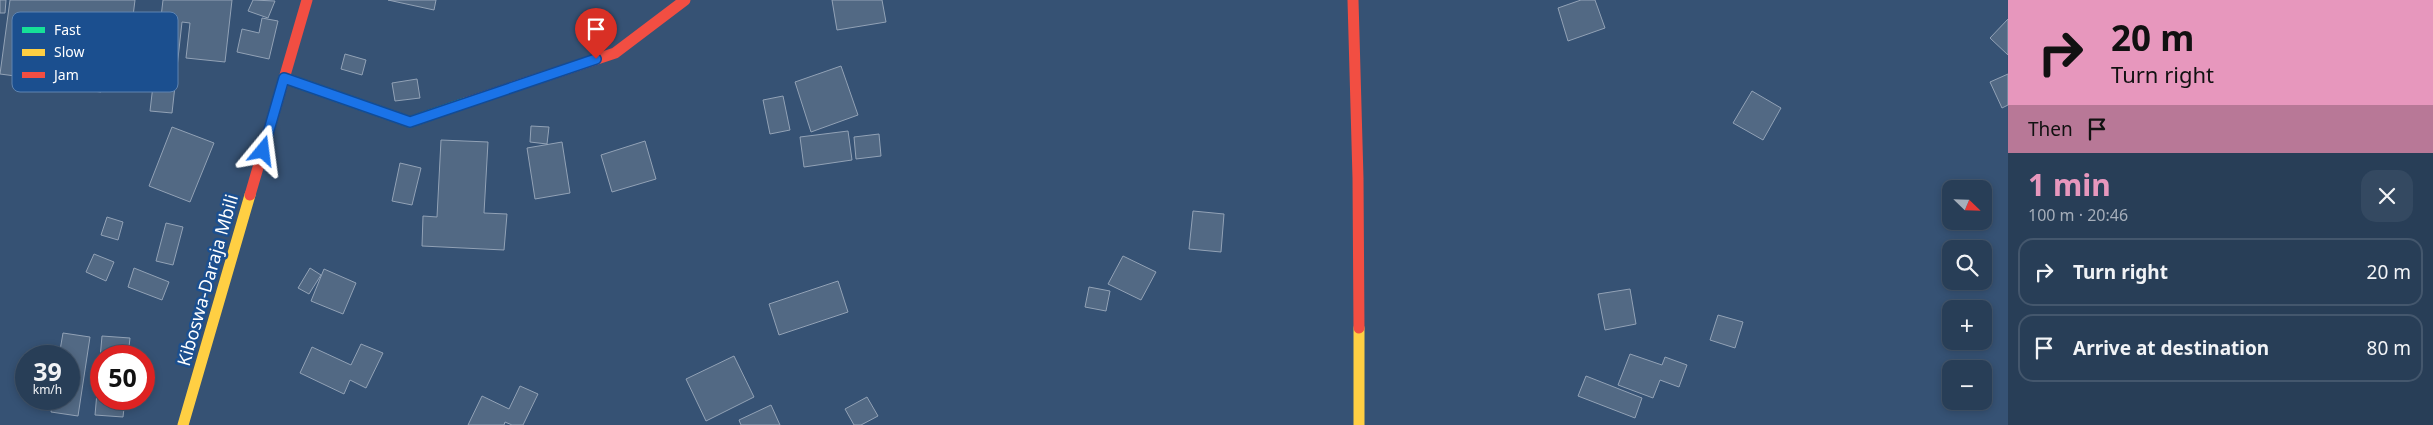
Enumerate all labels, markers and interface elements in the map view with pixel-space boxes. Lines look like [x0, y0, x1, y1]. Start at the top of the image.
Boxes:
pin [575, 8, 617, 59]
legend [12, 12, 178, 92]
text: 20 m [2111, 14, 2194, 61]
icon: arrive [582, 15, 610, 43]
text: Fast [54, 20, 81, 39]
icon: right [2028, 20, 2093, 85]
text: Slow [54, 42, 85, 61]
text: Turn right [2111, 59, 2214, 89]
text: Jam [52, 65, 79, 84]
icon: arrive [2083, 115, 2111, 143]
text: Then [2028, 116, 2073, 142]
position arrow [236, 124, 288, 176]
text: 1 min [2028, 164, 2111, 205]
button: close [2361, 170, 2413, 222]
north arrow [1942, 180, 1992, 230]
map controls [1942, 180, 1992, 410]
street label: Kiboswa-Daraja Mbili [171, 191, 243, 369]
text: 100 m · 20:46 [2028, 204, 2128, 226]
button: search [1942, 240, 1992, 290]
icon: right [2030, 258, 2058, 286]
text: Turn right [2073, 259, 2168, 285]
text: 20 m [2367, 259, 2411, 285]
button: + [1942, 300, 1992, 350]
icon: arrive [2030, 334, 2058, 362]
text: Arrive at destination [2073, 335, 2269, 361]
text: 80 m [2367, 335, 2411, 361]
speed limit sign: 50 [90, 345, 155, 410]
text: 39 [33, 354, 62, 388]
button: − [1942, 360, 1992, 410]
text: km/h [33, 381, 62, 398]

